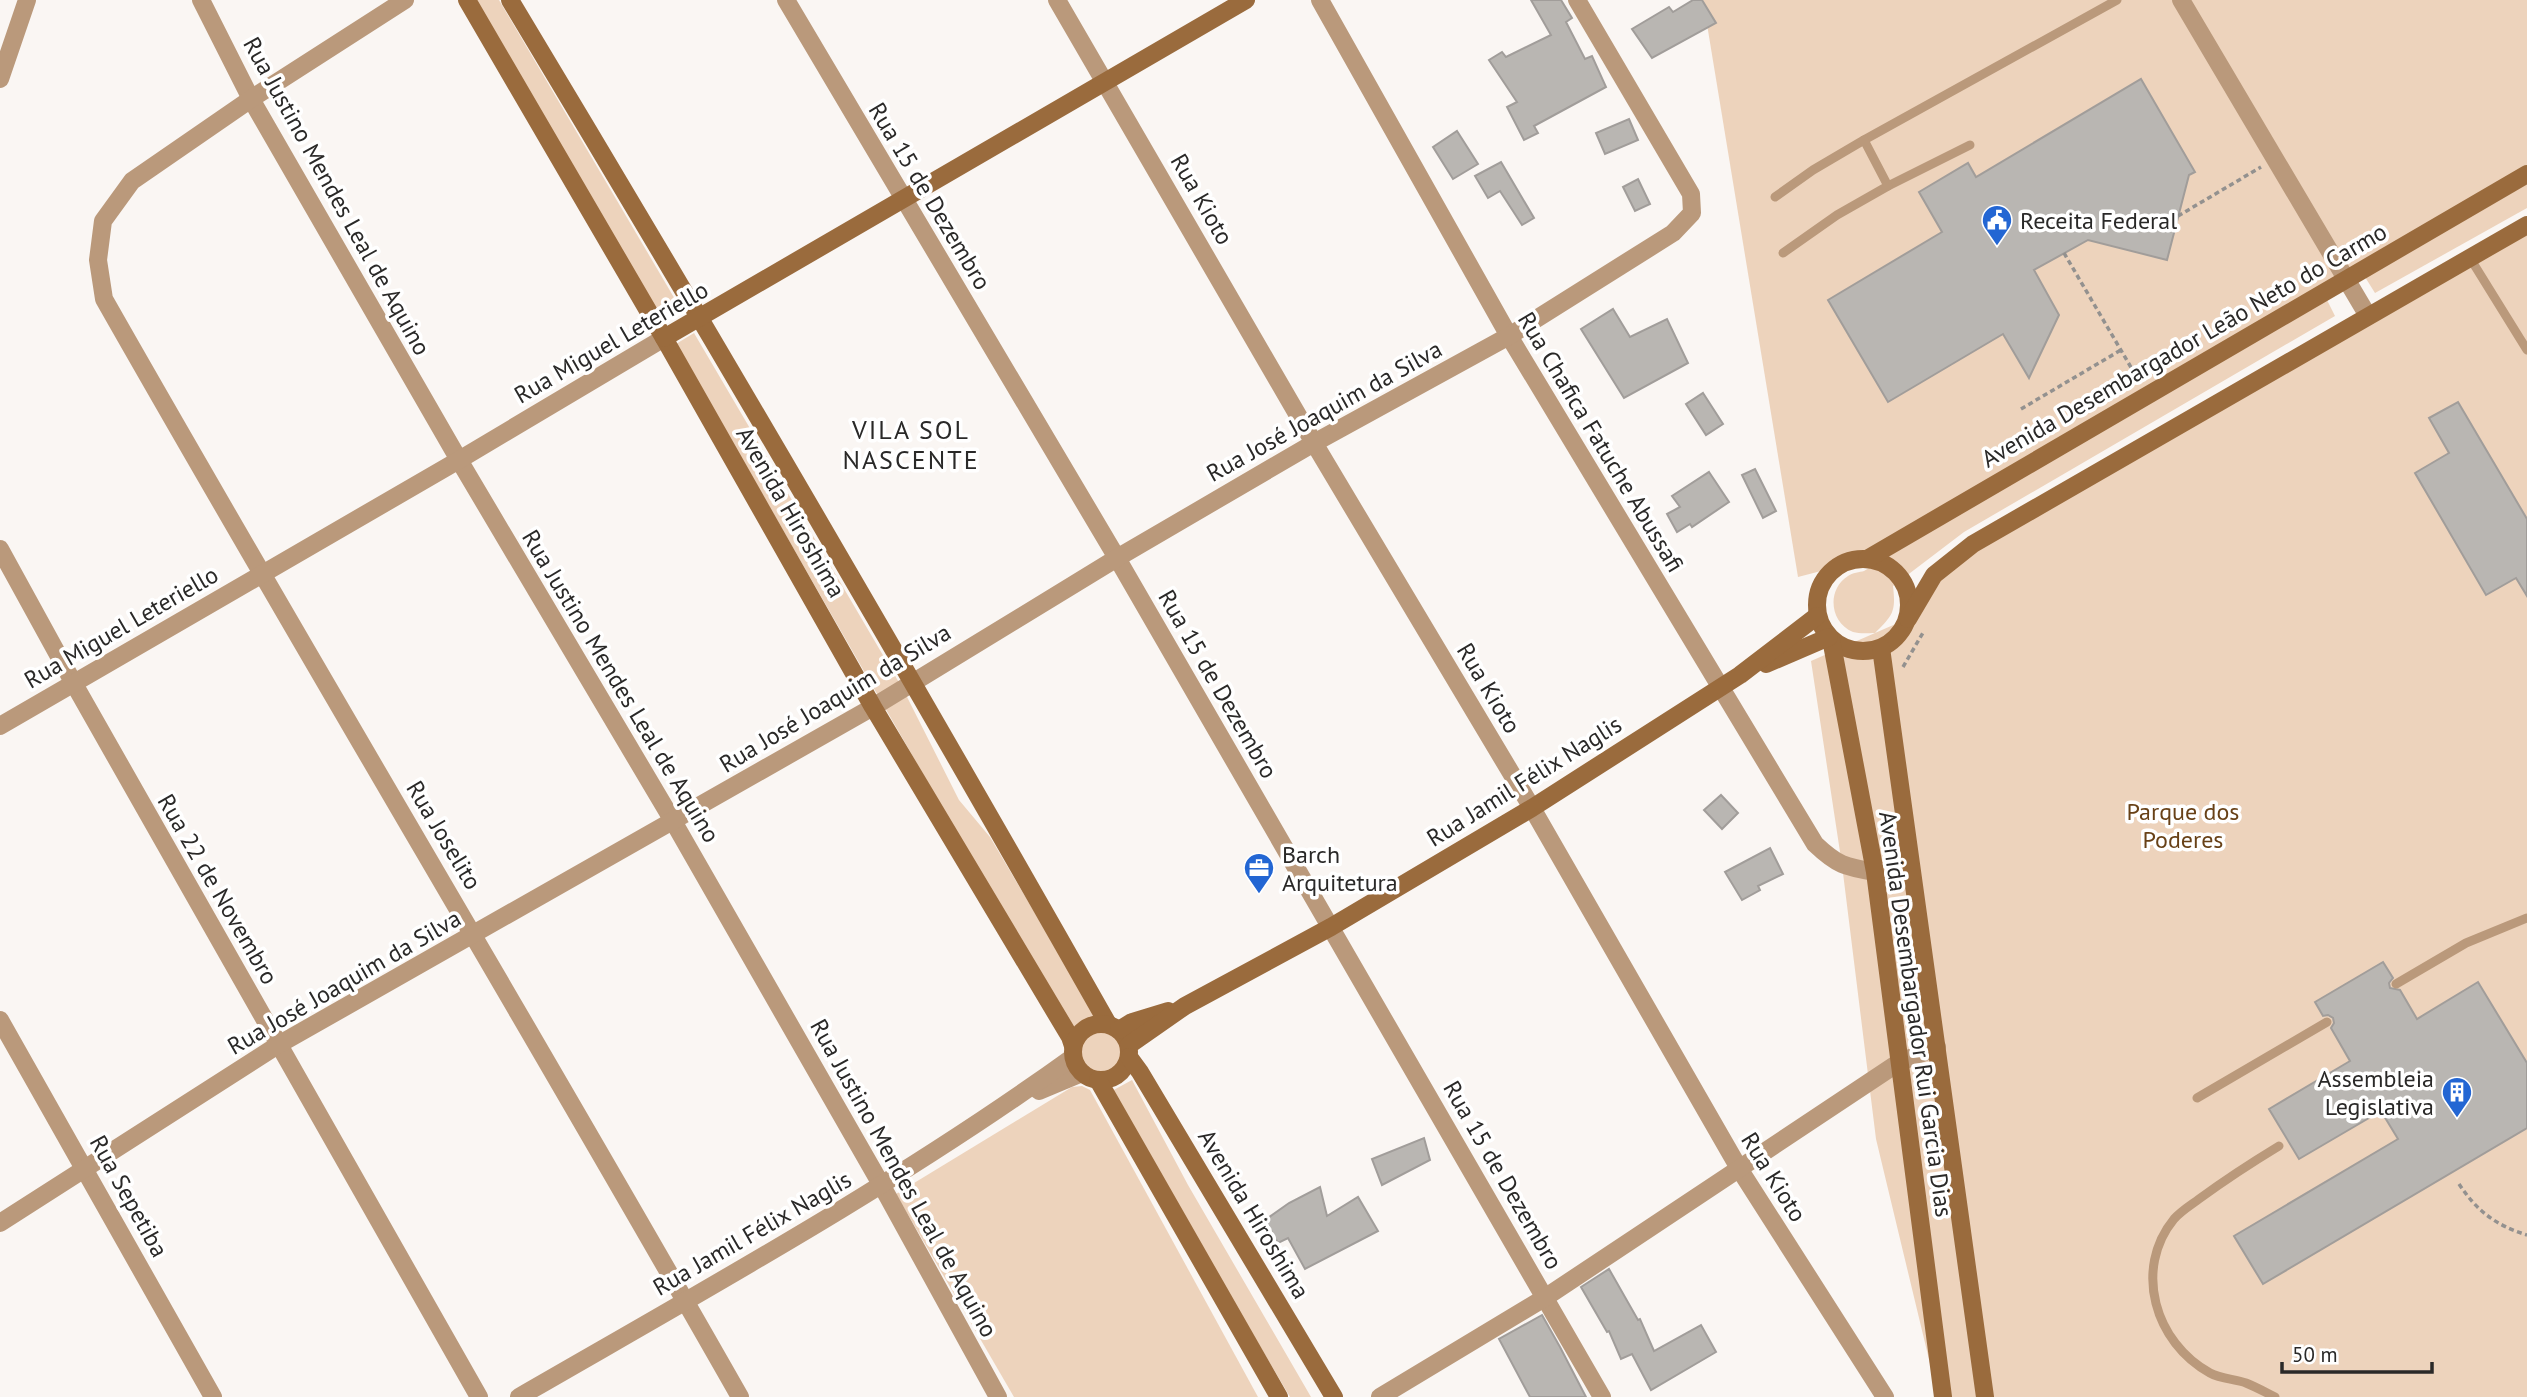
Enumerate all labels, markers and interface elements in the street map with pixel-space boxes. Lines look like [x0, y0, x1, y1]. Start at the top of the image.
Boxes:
street label: Rua Justino Mendes Leal de Aquino [236, 31, 438, 361]
street label: Rua 15 de Dezembro [862, 97, 998, 295]
street label: Rua Kioto [1164, 148, 1240, 250]
public building icon: Receita Federal [1980, 203, 2014, 247]
place label: Receita Federal [2020, 205, 2177, 236]
street label: Avenida Desembargador Leão Neto do Carmo [1976, 216, 2392, 474]
street label: Rua Miguel Leteriello [508, 274, 714, 410]
street label: Rua Chafica Fatuche Abussafi [1511, 306, 1691, 578]
street label: Rua José Joaquim da Silva [1201, 333, 1447, 489]
district label: VILA SOL NASCENTE [842, 413, 980, 476]
street label: Avenida Hiroshima [730, 421, 852, 603]
street label: Rua Justino Mendes Leal de Aquino [515, 524, 727, 848]
street label: Rua Miguel Leteriello [18, 559, 224, 695]
street label: Rua 15 de Dezembro [1151, 584, 1285, 784]
street label: Rua José Joaquim da Silva [714, 617, 956, 779]
street label: Rua Kioto [1450, 637, 1528, 739]
street label: Rua Jamil Félix Naglis [1421, 708, 1627, 854]
street label: Rua Joselito [399, 775, 489, 895]
street label: Rua 22 de Novembro [151, 788, 285, 990]
park label: Parque dos Poderes [2127, 796, 2239, 855]
street label: Avenida Desembargador Rui Garcia Dias [1872, 809, 1960, 1219]
place label: Barch Arquitetura [1282, 839, 1398, 898]
office icon: Barch Arquitetura [1242, 851, 1276, 895]
street label: Rua José Joaquim da Silva [222, 902, 466, 1062]
street label: Rua Justino Mendes Leal de Aquino [803, 1013, 1005, 1343]
place label: Assembleia Legislativa [2318, 1063, 2434, 1122]
street label: Rua 15 de Dezembro [1436, 1075, 1570, 1275]
building icon: Assembleia Legislativa [2440, 1075, 2474, 1119]
street label: Avenida Hiroshima [1191, 1124, 1317, 1304]
street label: Rua Kioto [1734, 1126, 1814, 1228]
street label: Rua Sepetiba [83, 1130, 175, 1262]
street label: Rua Jamil Félix Naglis [647, 1164, 857, 1302]
scale bar [2282, 1330, 2432, 1374]
text: 50 m [2292, 1341, 2338, 1368]

